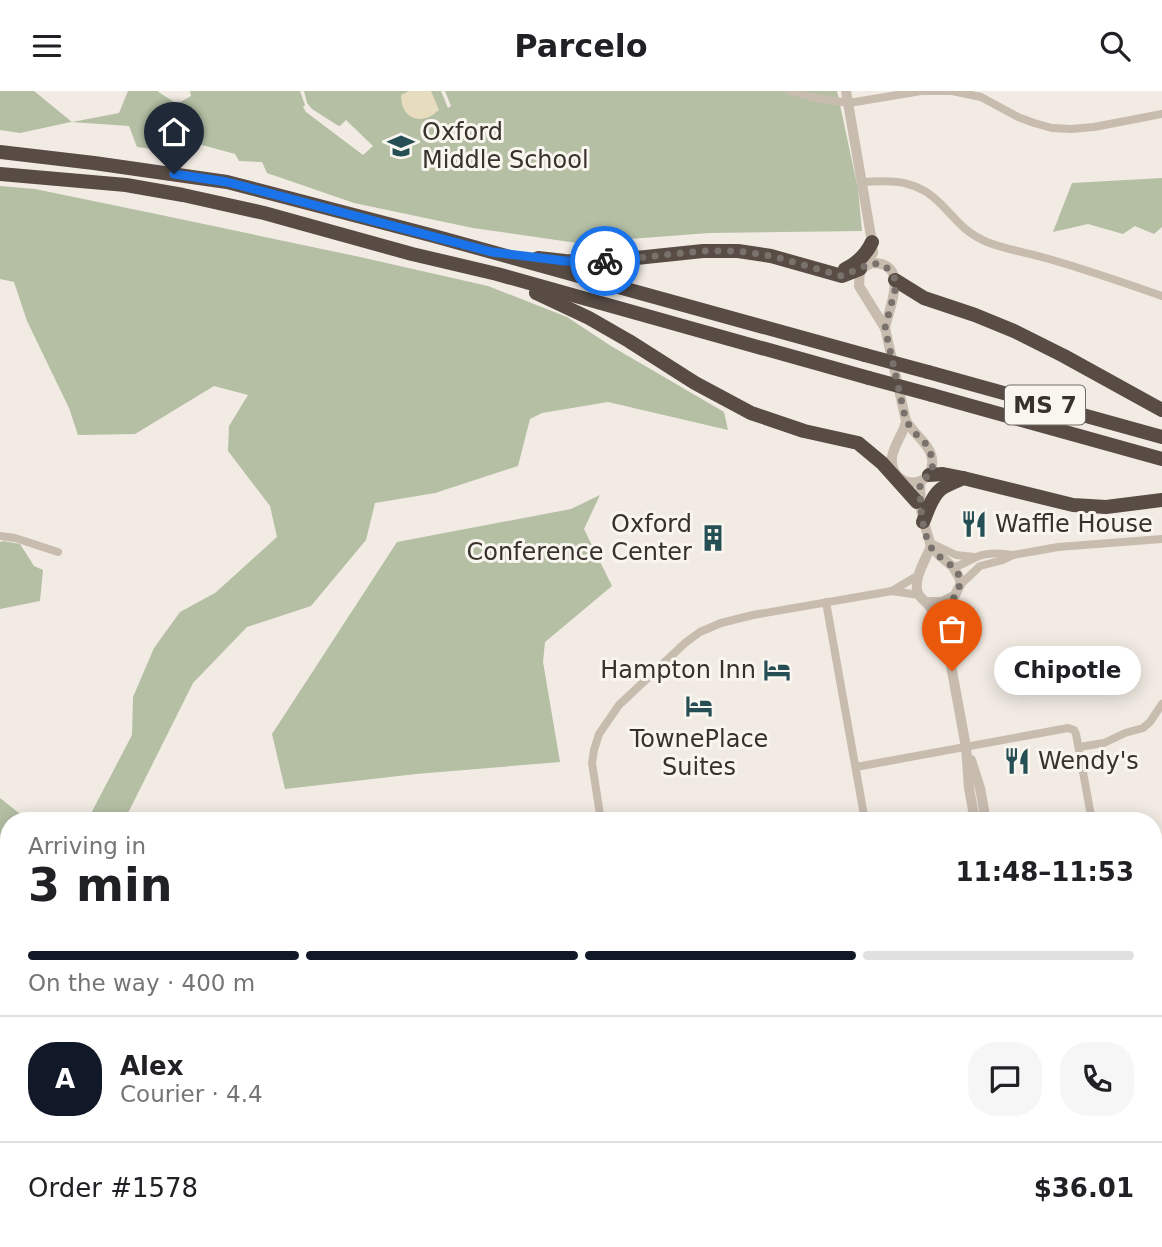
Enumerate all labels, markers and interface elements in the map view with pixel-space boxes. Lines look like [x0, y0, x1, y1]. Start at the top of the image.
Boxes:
icon: menu [28, 27, 66, 65]
text: Parcelo [514, 27, 648, 65]
icon: search [1096, 27, 1134, 65]
pin [144, 102, 204, 174]
icon: home [155, 113, 193, 151]
place label: Oxford Middle School [422, 118, 589, 174]
school or university icon: Oxford Middle School [386, 131, 416, 161]
courier [570, 226, 640, 296]
icon: bike [586, 242, 624, 280]
road number: MS 7 [1005, 385, 1085, 425]
restaurant icon: Waffle House [959, 509, 989, 539]
place label: Oxford Conference Center [466, 510, 692, 566]
place label: Waffle House [995, 510, 1153, 538]
building icon: Oxford Conference Center [698, 523, 728, 553]
pin [922, 599, 982, 671]
icon: bag [933, 610, 971, 648]
callout: Chipotle [994, 647, 1141, 695]
hotel icon: Hampton Inn [762, 655, 792, 685]
place label: Hampton Inn [600, 656, 756, 684]
text: Chipotle [1014, 657, 1121, 683]
hotel icon: TownePlace Suites [684, 691, 714, 721]
place label: TownePlace Suites [629, 725, 768, 781]
restaurant icon: Wendy's [1002, 746, 1032, 776]
place label: Wendy's [1038, 747, 1139, 775]
text: Arriving in [28, 833, 146, 859]
text: 11:48–11:53 [955, 857, 1134, 887]
text: 3 min [28, 858, 172, 912]
text: On the way · 400 m [28, 970, 255, 996]
button: chat [968, 1042, 1042, 1116]
button: phone [1060, 1042, 1134, 1116]
text: Alex [120, 1051, 183, 1081]
text: A [55, 1064, 75, 1094]
text: Courier · 4.4 [120, 1081, 263, 1107]
text: Order #1578 [28, 1173, 198, 1203]
text: $36.01 [1034, 1173, 1134, 1203]

